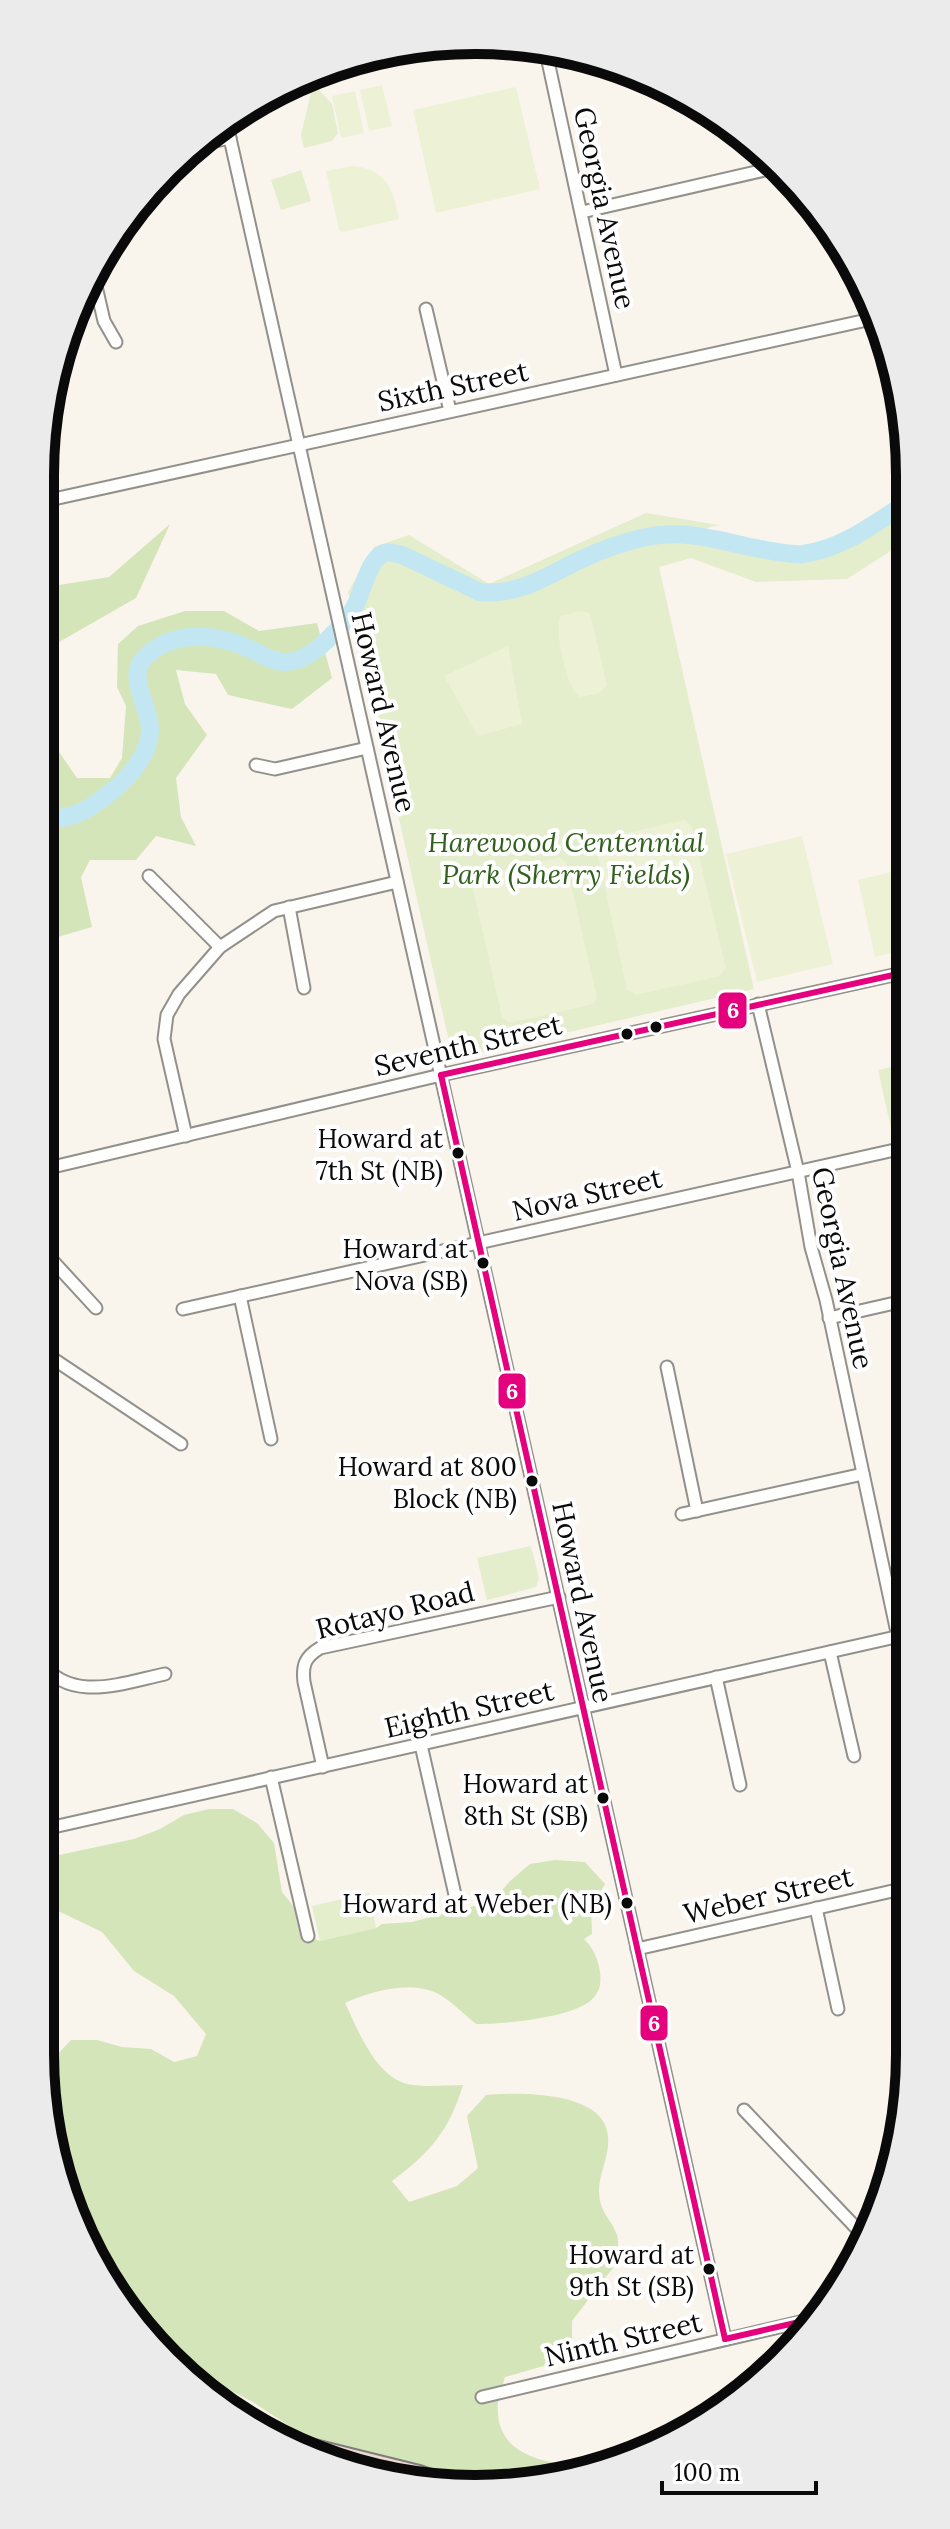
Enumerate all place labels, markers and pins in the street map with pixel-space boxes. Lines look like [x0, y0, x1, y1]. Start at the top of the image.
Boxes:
unlabelled marker [648, 1019, 664, 1035]
unlabelled marker [619, 1026, 635, 1042]
place label: Howard at 7th St (NB) [316, 1122, 443, 1188]
marker: Howard at 7th St (NB) [450, 1145, 466, 1161]
place label: Howard at Nova (SB) [343, 1232, 468, 1298]
marker: Howard at Nova (SB) [475, 1255, 491, 1271]
place label: Howard at 800 Block (NB) [338, 1450, 517, 1516]
marker: Howard at 800 Block (NB) [524, 1473, 540, 1489]
place label: Howard at 8th St (SB) [463, 1767, 588, 1833]
marker: Howard at 8th St (SB) [595, 1790, 611, 1806]
place label: Howard at Weber (NB) [342, 1887, 612, 1921]
marker: Howard at Weber (NB) [619, 1895, 635, 1911]
place label: Howard at 9th St (SB) [569, 2238, 694, 2304]
marker: Howard at 9th St (SB) [701, 2261, 717, 2277]

